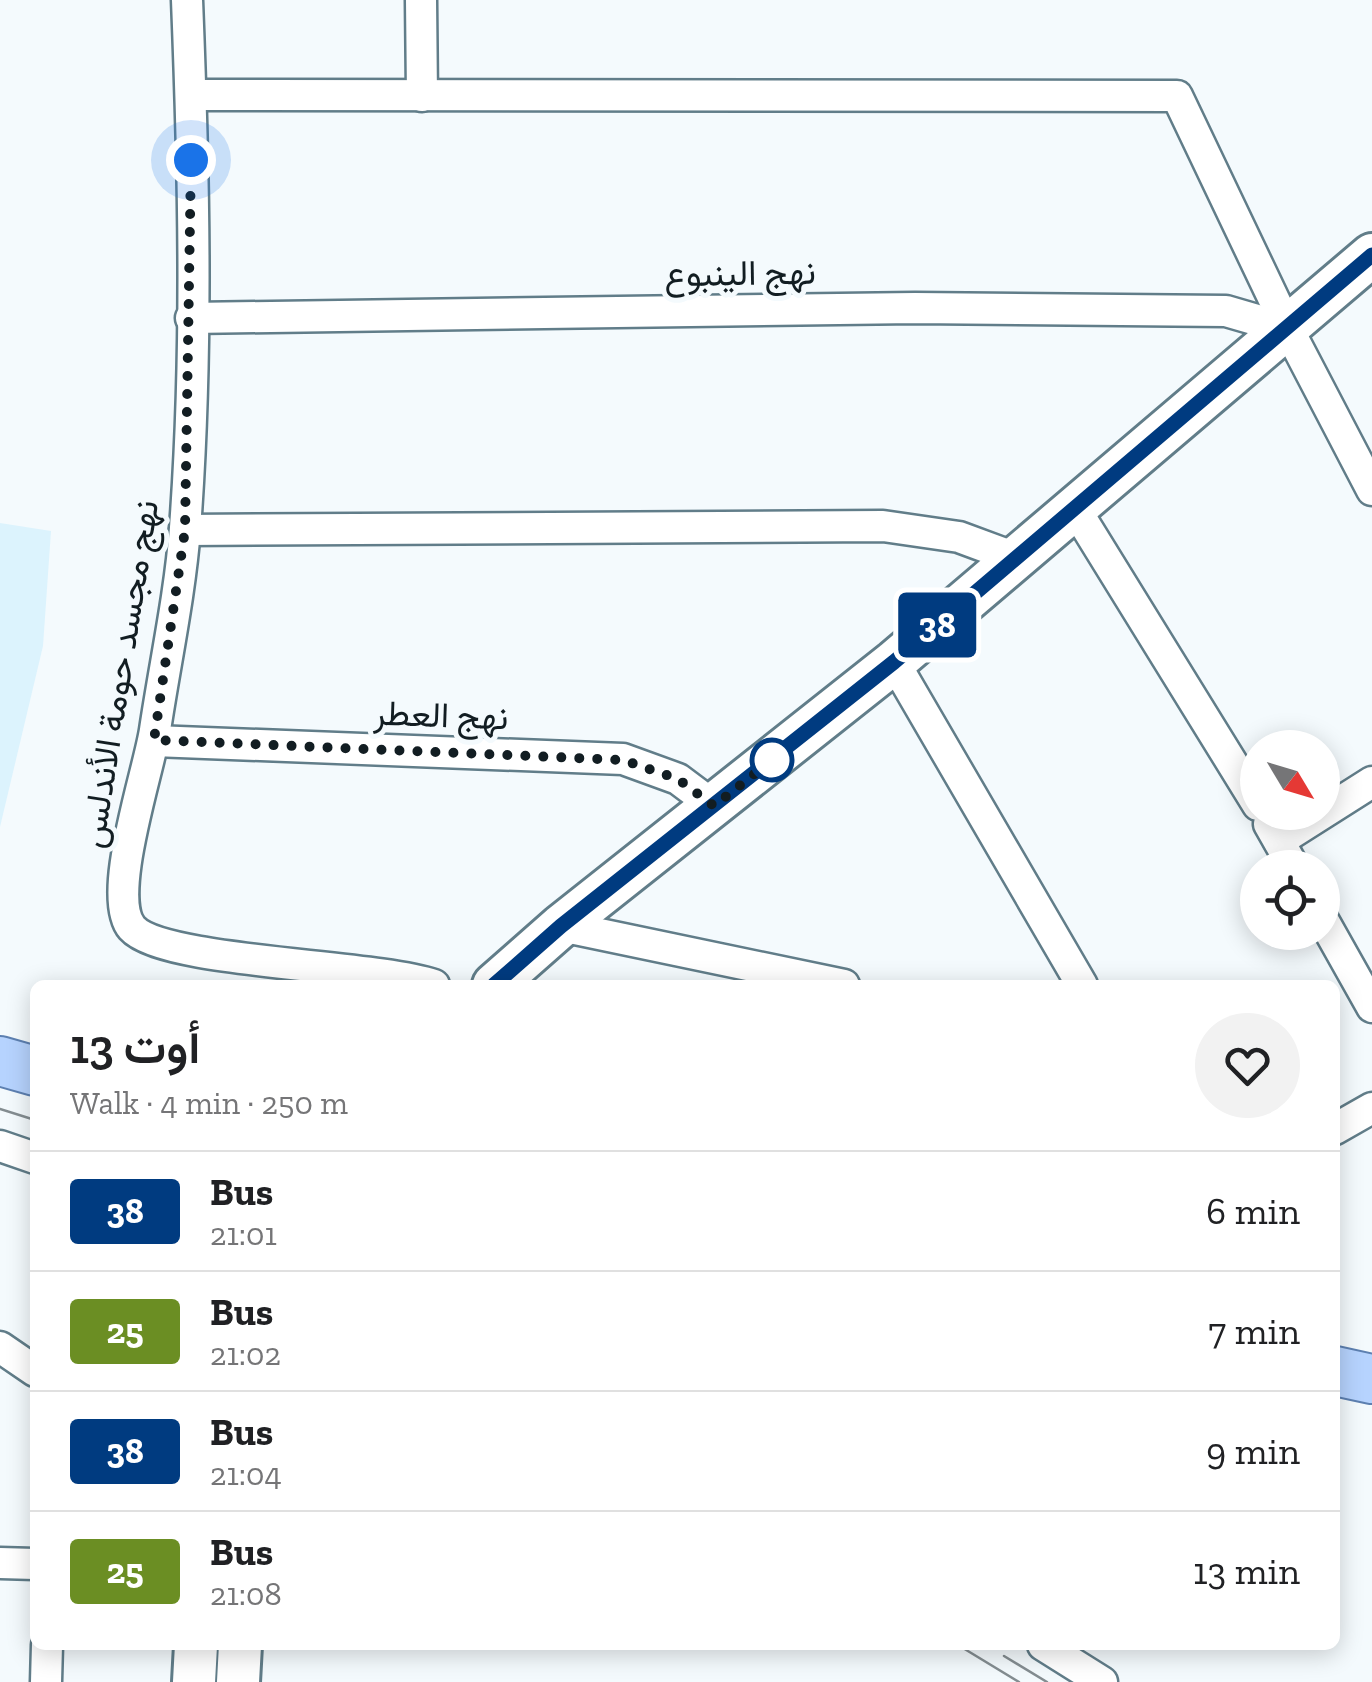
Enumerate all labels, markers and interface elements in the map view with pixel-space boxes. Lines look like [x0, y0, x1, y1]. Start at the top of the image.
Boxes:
your location [166, 135, 216, 185]
street label: نهج الينبوع [664, 251, 816, 298]
street label: نهج مجسد حومة الأندلس [71, 497, 170, 851]
line badge: 38 [892, 592, 982, 658]
text: 38 [918, 604, 956, 646]
street label: نهج العطر [372, 692, 509, 741]
north arrow [1240, 730, 1340, 830]
map controls [1240, 730, 1340, 950]
unlabelled marker [751, 739, 793, 781]
button: locate [1240, 850, 1340, 950]
button: heart [1195, 1013, 1300, 1118]
text: 13 أوت [70, 1018, 200, 1075]
text: Walk · 4 min · 250 m [70, 1084, 348, 1122]
text: Bus [210, 1169, 273, 1215]
text: 6 min [1206, 1188, 1300, 1234]
text: 38 [106, 1190, 144, 1232]
text: 21:01 [210, 1215, 277, 1253]
text: Bus [210, 1289, 273, 1335]
text: 7 min [1208, 1308, 1300, 1354]
text: 25 [106, 1310, 144, 1352]
text: 21:02 [210, 1335, 281, 1373]
text: Bus [210, 1409, 273, 1455]
text: 9 min [1206, 1428, 1300, 1474]
text: 38 [106, 1430, 144, 1472]
text: 21:04 [210, 1455, 282, 1493]
text: Bus [210, 1529, 273, 1575]
text: 13 min [1193, 1548, 1300, 1594]
text: 25 [106, 1550, 144, 1592]
text: 21:08 [210, 1575, 282, 1613]

